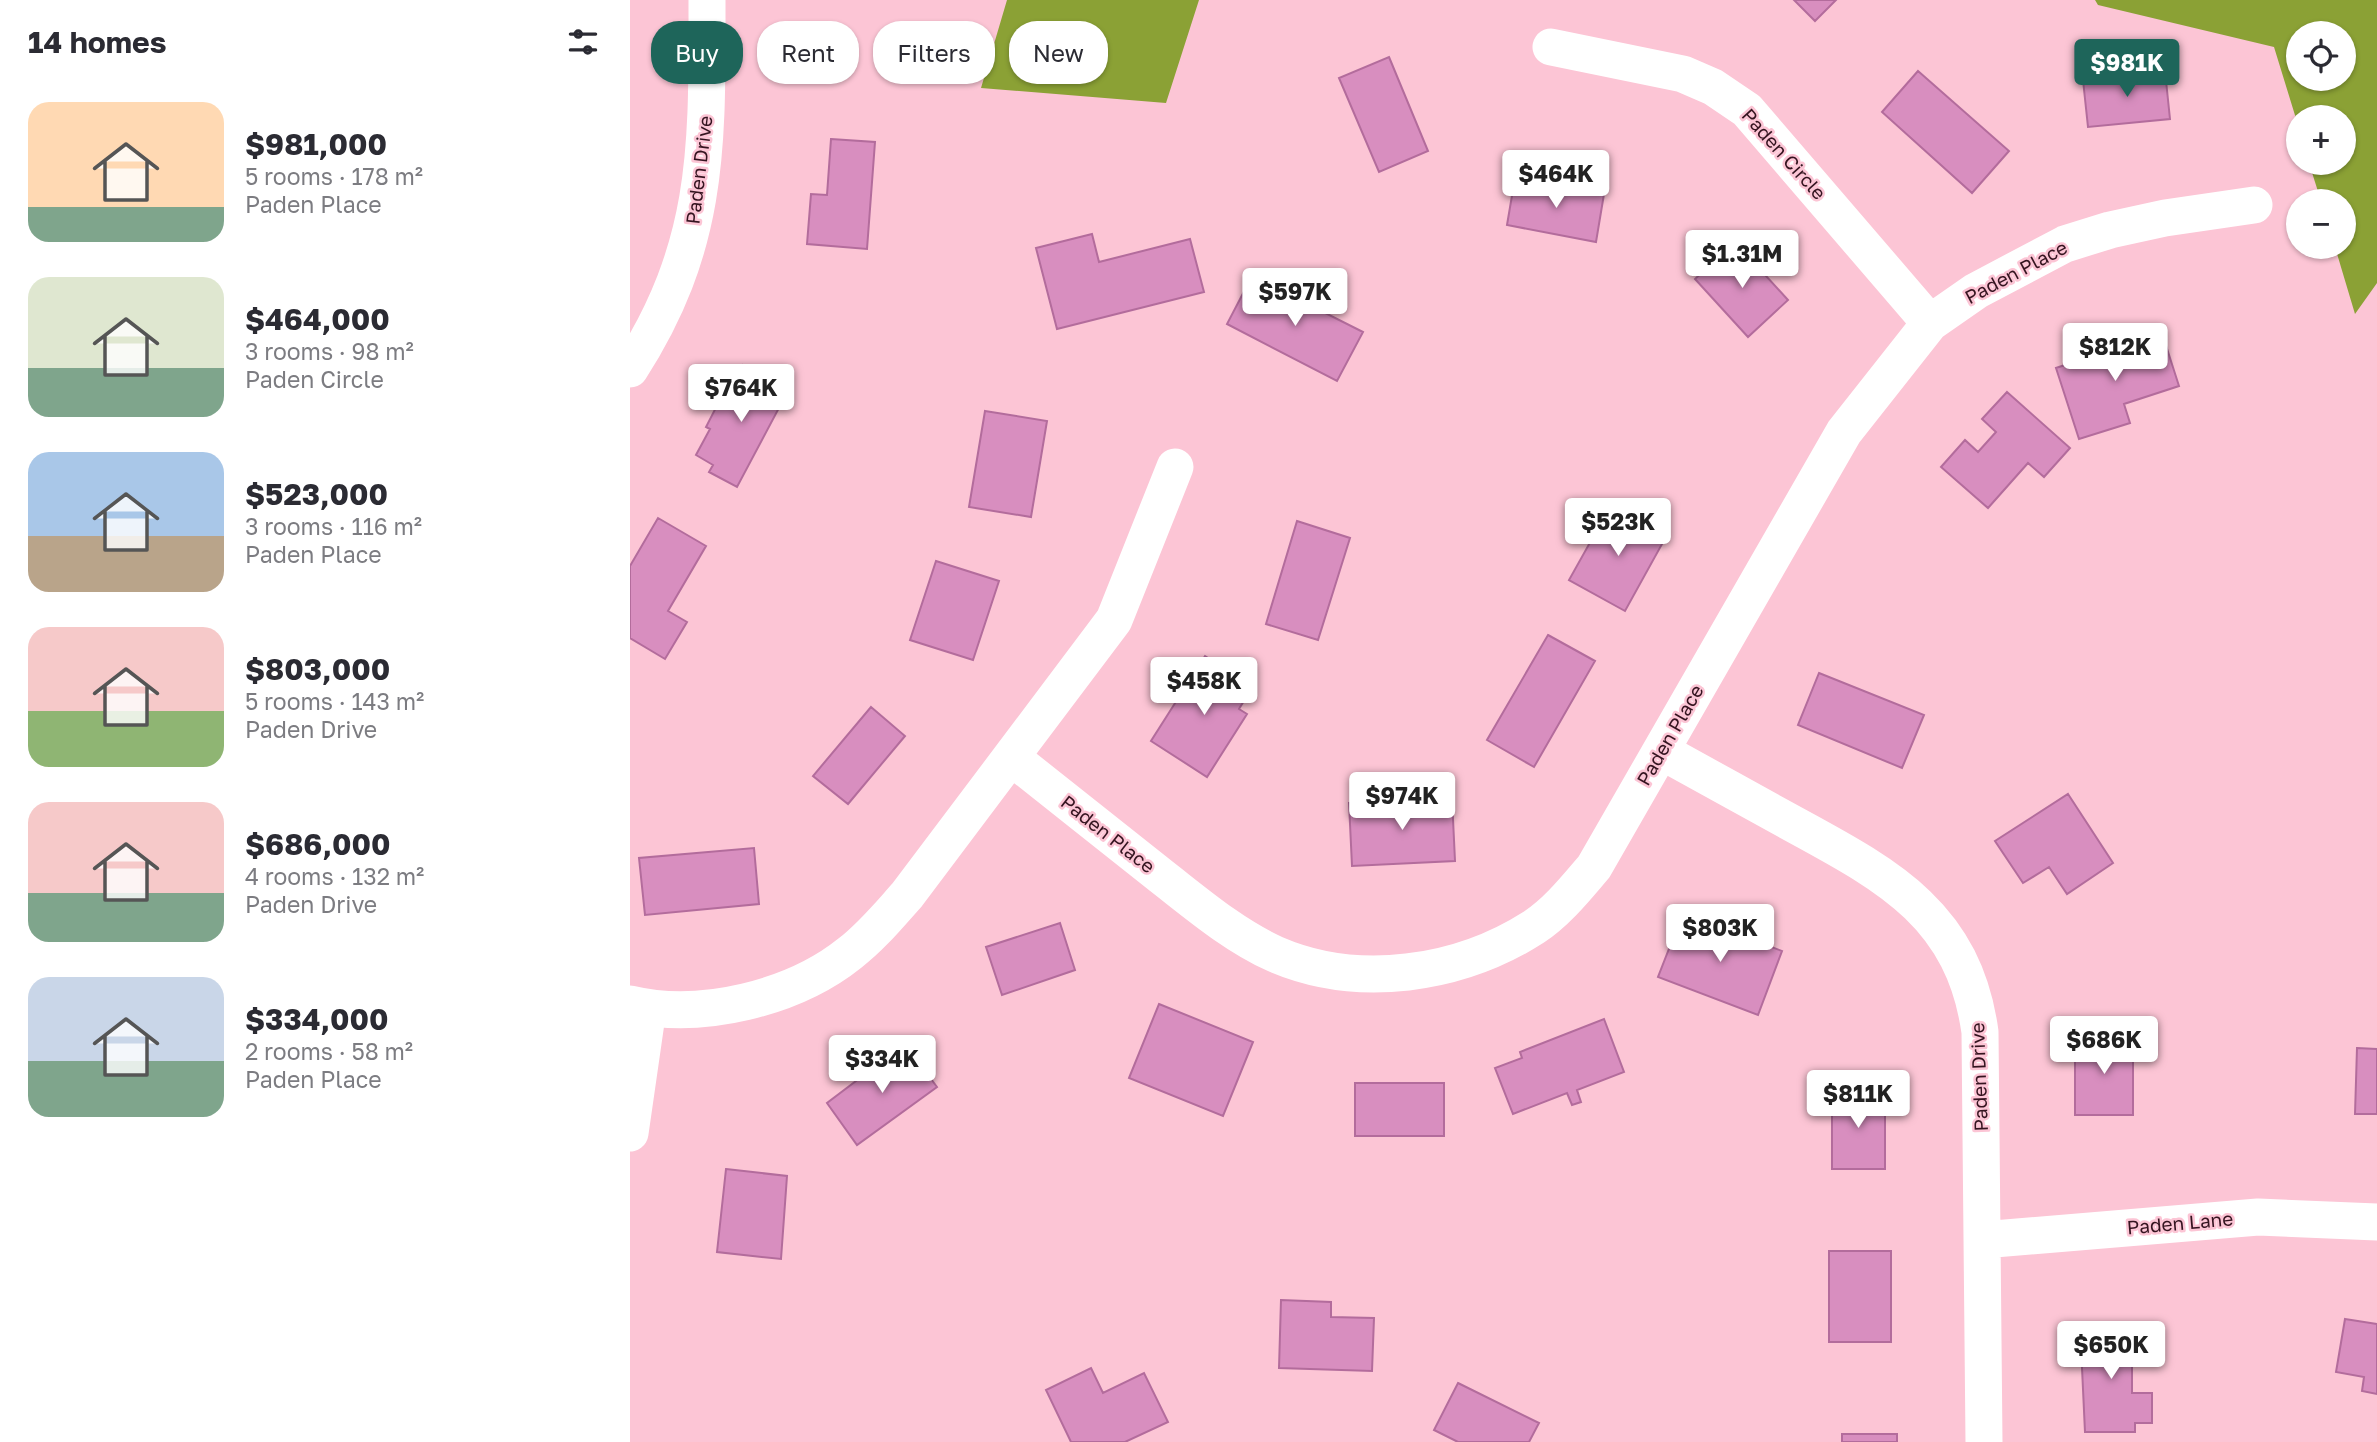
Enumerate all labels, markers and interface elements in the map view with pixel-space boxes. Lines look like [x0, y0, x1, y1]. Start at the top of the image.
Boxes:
chip: Buy [651, 21, 743, 84]
chip: Rent [757, 21, 859, 84]
chip: Filters [873, 21, 995, 84]
chip: New [1009, 21, 1108, 84]
map controls [2286, 21, 2356, 259]
button: locate [2286, 21, 2356, 91]
icon: filters [564, 23, 602, 61]
text: 14 homes [28, 24, 167, 60]
pin: $981K [2078, 40, 2176, 99]
text: $981K [2090, 48, 2164, 76]
street label: Paden Circle [1737, 103, 1831, 204]
button: + [2286, 105, 2356, 175]
street label: Paden Drive [680, 114, 717, 226]
text: $981,000 [245, 126, 387, 162]
icon: home [84, 130, 168, 214]
pin: $464K [1507, 150, 1605, 210]
text: $464K [1518, 159, 1594, 187]
text: 5 rooms · 178 m² [245, 162, 423, 190]
button: − [2286, 189, 2356, 259]
text: Paden Place [245, 190, 382, 218]
pin: $1.31M [1685, 230, 1799, 290]
street label: Paden Place [1961, 235, 2071, 308]
text: $1.31M [1702, 239, 1782, 267]
pin: $597K [1246, 268, 1344, 328]
text: $597K [1258, 277, 1332, 305]
text: $464,000 [245, 301, 390, 337]
icon: home [84, 305, 168, 389]
pin: $812K [2066, 324, 2164, 383]
text: $812K [2079, 332, 2151, 360]
text: 3 rooms · 98 m² [245, 337, 414, 365]
pin: $764K [692, 364, 790, 424]
text: Paden Circle [245, 365, 384, 393]
text: $764K [704, 373, 778, 401]
text: $523,000 [245, 476, 388, 512]
icon: home [84, 480, 168, 564]
pin: $523K [1569, 498, 1667, 558]
text: $523K [1581, 507, 1655, 535]
text: 3 rooms · 116 m² [245, 512, 422, 540]
text: Paden Place [245, 540, 382, 568]
text: $803,000 [245, 651, 390, 687]
icon: home [84, 655, 168, 739]
pin: $458K [1155, 658, 1253, 717]
text: $458K [1166, 666, 1242, 694]
street label: Paden Place [1631, 680, 1708, 789]
text: 5 rooms · 143 m² [245, 687, 424, 715]
text: Paden Drive [245, 715, 377, 743]
pin: $974K [1353, 772, 1451, 832]
text: $974K [1365, 781, 1439, 809]
street label: Paden Place [1057, 790, 1160, 877]
text: $686,000 [245, 826, 391, 862]
icon: home [84, 830, 168, 914]
text: 4 rooms · 132 m² [245, 862, 424, 890]
text: Paden Drive [245, 890, 377, 918]
pin: $803K [1671, 904, 1769, 964]
text: $803K [1682, 913, 1758, 941]
text: $334,000 [245, 1001, 389, 1037]
icon: home [84, 1005, 168, 1089]
pin: $686K [2055, 1016, 2153, 1076]
street label: Paden Drive [1965, 1022, 1992, 1132]
text: $686K [2066, 1025, 2142, 1053]
pin: $334K [833, 1036, 931, 1095]
text: 2 rooms · 58 m² [245, 1037, 413, 1065]
text: $334K [845, 1044, 919, 1072]
text: Paden Place [245, 1065, 382, 1093]
pin: $811K [1809, 1070, 1907, 1130]
text: $811K [1823, 1079, 1893, 1107]
street label: Paden Lane [2126, 1206, 2234, 1239]
pin: $650K [2062, 1322, 2160, 1381]
text: $650K [2073, 1330, 2149, 1358]

